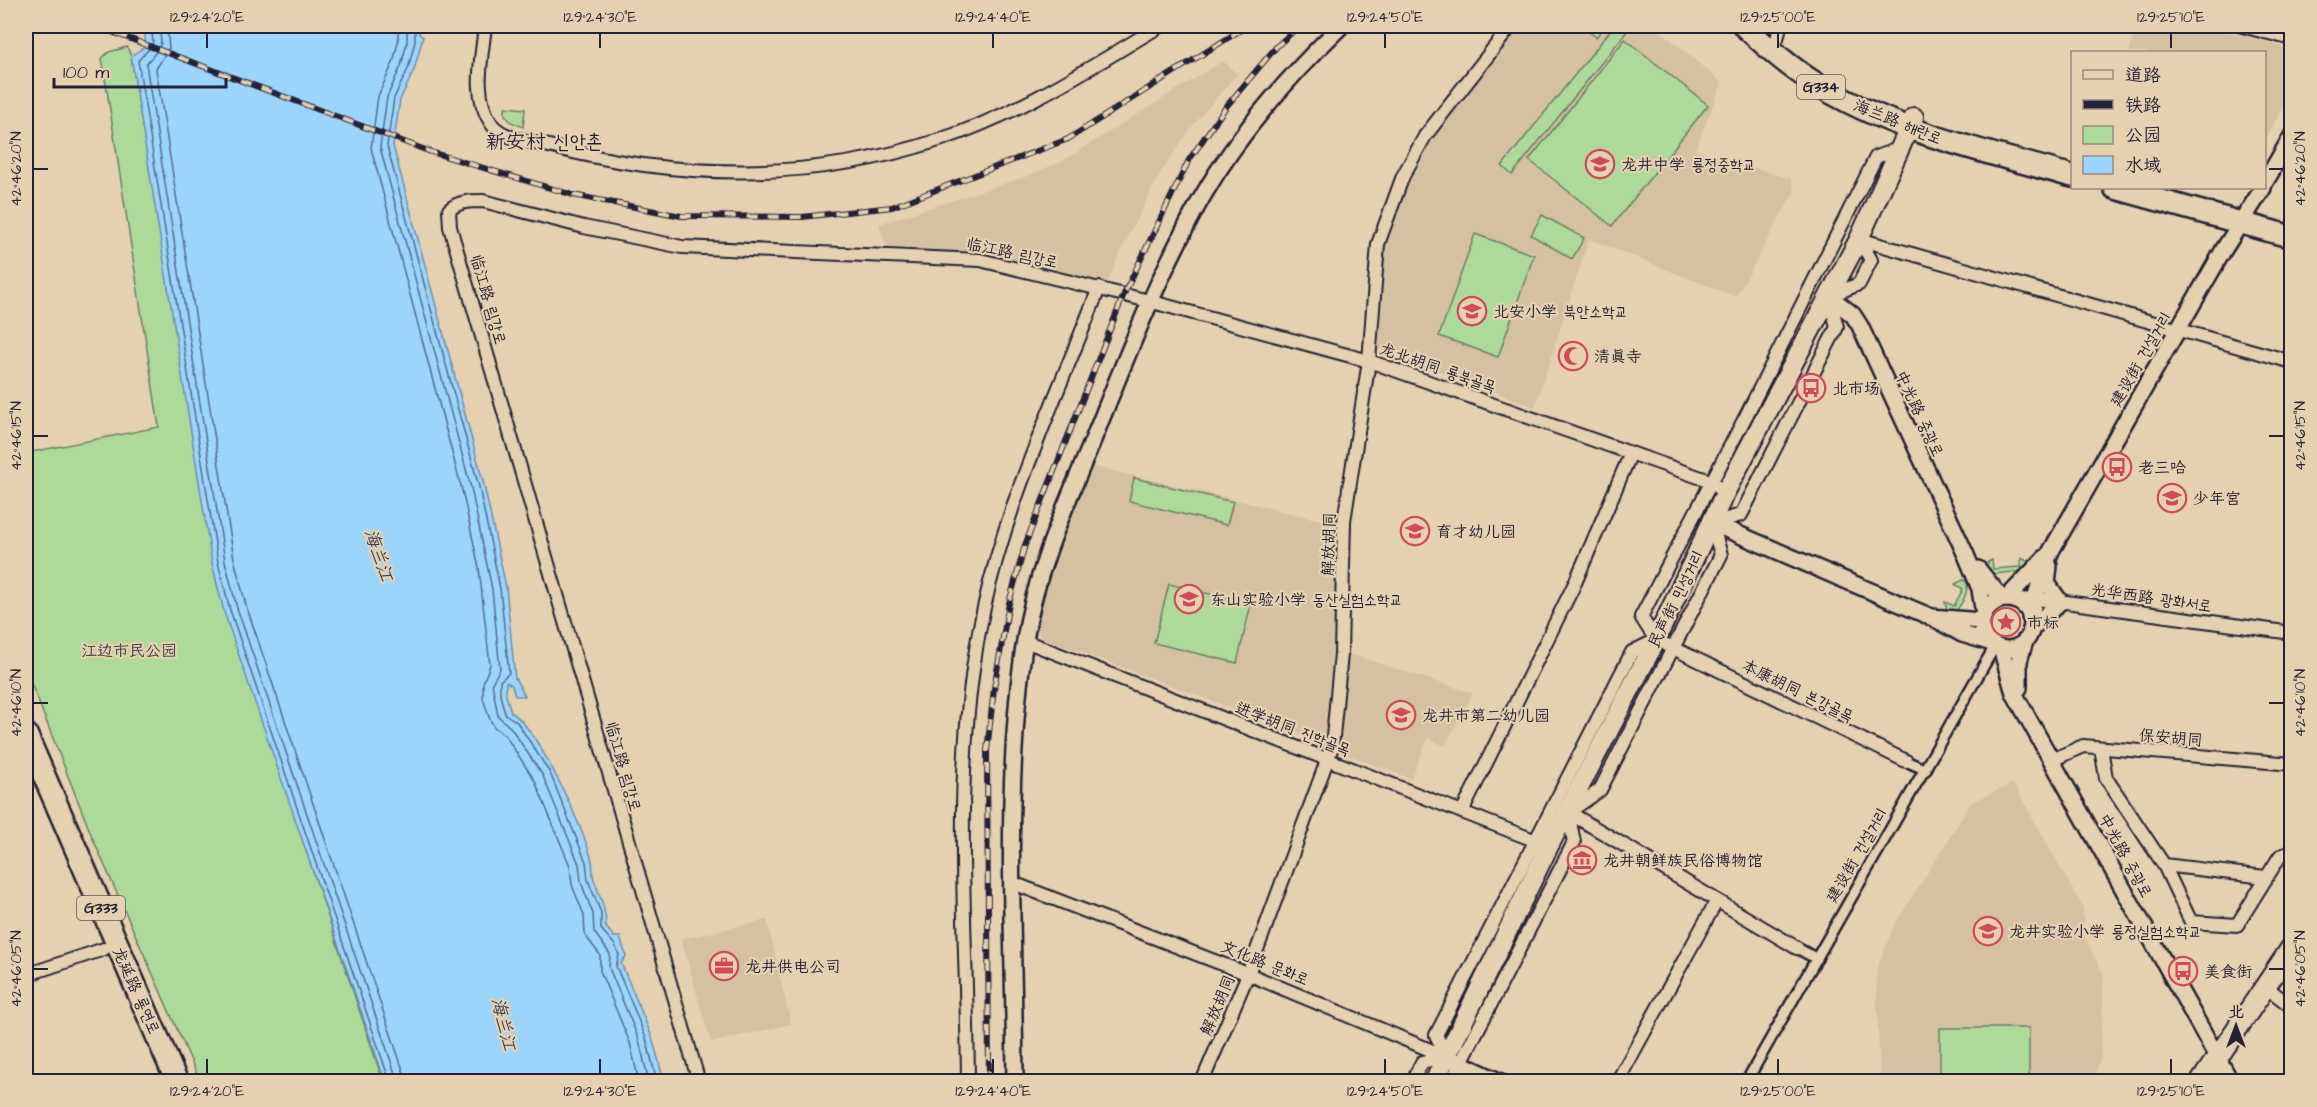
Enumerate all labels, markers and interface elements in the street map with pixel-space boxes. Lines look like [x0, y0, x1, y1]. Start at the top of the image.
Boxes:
text: 129°24'20"E [170, 7, 244, 28]
text: 129°24'30"E [563, 7, 637, 28]
text: 129°24'40"E [955, 7, 1031, 28]
text: 129°24'50"E [1347, 7, 1423, 28]
text: 129°25'00"E [1740, 7, 1816, 28]
text: 129°25'10"E [2137, 7, 2205, 28]
scale bar [54, 51, 226, 89]
legend [2071, 51, 2266, 189]
text: 100 m [63, 60, 109, 85]
text: 道路 [2125, 63, 2161, 88]
road number: G334 [1797, 75, 1845, 99]
text: 铁路 [2125, 93, 2161, 118]
street label: 海兰路 해란로 [1850, 94, 1945, 150]
text: 公园 [2125, 123, 2161, 148]
district label: 新安村 신안촌 [486, 128, 602, 156]
text: 42°46'20"N [6, 131, 27, 207]
text: 42°46'20"N [2290, 131, 2311, 207]
school or university icon: 龙井中学 룡정중학교 [1584, 148, 1616, 180]
text: 水域 [2125, 153, 2161, 178]
place label: 龙井中学 룡정중학교 [1621, 154, 1756, 176]
street label: 临江路 림강로 [964, 233, 1060, 273]
street label: 临江路 림강로 [465, 252, 511, 347]
school or university icon: 北安小学 북안소학교 [1456, 295, 1488, 327]
place label: 北安小学 북안소학교 [1493, 301, 1628, 323]
street label: 建设街 건설거리 [2105, 308, 2177, 411]
street label: 龙北胡同 룡북골목 [1376, 338, 1499, 398]
mosque icon: 清真寺 [1557, 340, 1589, 372]
place label: 清真寺 [1594, 346, 1642, 368]
street label: 中光路 중광로 [1889, 367, 1949, 460]
bus stop icon: 北市场 [1795, 372, 1827, 404]
place label: 北市场 [1832, 378, 1880, 400]
text: 42°46'15"N [6, 401, 27, 471]
text: 42°46'15"N [2290, 401, 2311, 471]
bus stop icon: 老三哈 [2101, 451, 2133, 483]
place label: 老三哈 [2138, 457, 2187, 479]
school or university icon: 少年宫 [2156, 482, 2188, 514]
place label: 少年宫 [2193, 488, 2241, 510]
street label: 解放胡同 [1317, 512, 1341, 576]
school or university icon: 育才幼儿园 [1399, 515, 1431, 547]
place label: 育才幼儿园 [1436, 521, 1516, 543]
water label: 海兰江 [358, 526, 399, 586]
street label: 民声街 민성거리 [1643, 547, 1709, 652]
street label: 光华西路 광화서로 [2089, 579, 2213, 617]
school or university icon: 东山实验小学 동산실험소학교 [1173, 583, 1205, 615]
place label: 东山实验小学 동산실험소학교 [1210, 589, 1403, 611]
place icon: 市标 [1990, 606, 2022, 638]
place label: 市标 [2027, 612, 2059, 634]
park label: 江边市民公园 [81, 640, 177, 662]
street label: 本康胡同 본강골목 [1738, 654, 1857, 728]
text: 42°46'10"N [6, 669, 27, 737]
text: 42°46'10"N [2290, 669, 2311, 737]
street label: 进学胡同 진학골목 [1232, 697, 1353, 761]
school or university icon: 龙井市第二幼儿园 [1385, 699, 1417, 731]
place label: 龙井市第二幼儿园 [1422, 705, 1550, 727]
street label: 临江路 림강로 [600, 719, 646, 814]
street label: 保安胡同 [2138, 724, 2204, 752]
street label: 建设街 건설거리 [1821, 804, 1893, 907]
street label: 中光路 중광로 [2093, 809, 2157, 902]
museum icon: 龙井朝鲜族民俗博物馆 [1566, 844, 1598, 876]
place label: 龙井朝鲜族民俗博物馆 [1603, 850, 1763, 872]
road number: G333 [77, 896, 125, 920]
school or university icon: 龙井实验小学 룡정실험소학교 [1972, 915, 2004, 947]
place label: 龙井实验小学 룡정실험소학교 [2009, 921, 2202, 943]
text: 42°46'05"N [6, 930, 27, 1008]
text: 42°46'05"N [2290, 930, 2311, 1008]
street label: 文化路 문화로 [1217, 935, 1312, 991]
street label: 龙延路 룡연로 [107, 943, 165, 1037]
office icon: 龙井供电公司 [708, 950, 740, 982]
bus stop icon: 美食街 [2167, 955, 2199, 987]
place label: 龙井供电公司 [745, 956, 841, 978]
place label: 美食街 [2204, 961, 2252, 983]
street label: 解放胡同 [1195, 972, 1241, 1039]
water label: 海兰江 [485, 995, 522, 1054]
north arrow [2206, 996, 2266, 1056]
text: 北 [2228, 1001, 2244, 1023]
text: 129°24'20"E [170, 1081, 244, 1102]
text: 129°24'30"E [563, 1081, 637, 1102]
text: 129°24'40"E [955, 1081, 1031, 1102]
text: 129°24'50"E [1347, 1081, 1423, 1102]
text: 129°25'00"E [1740, 1081, 1816, 1102]
text: 129°25'10"E [2137, 1081, 2205, 1102]

